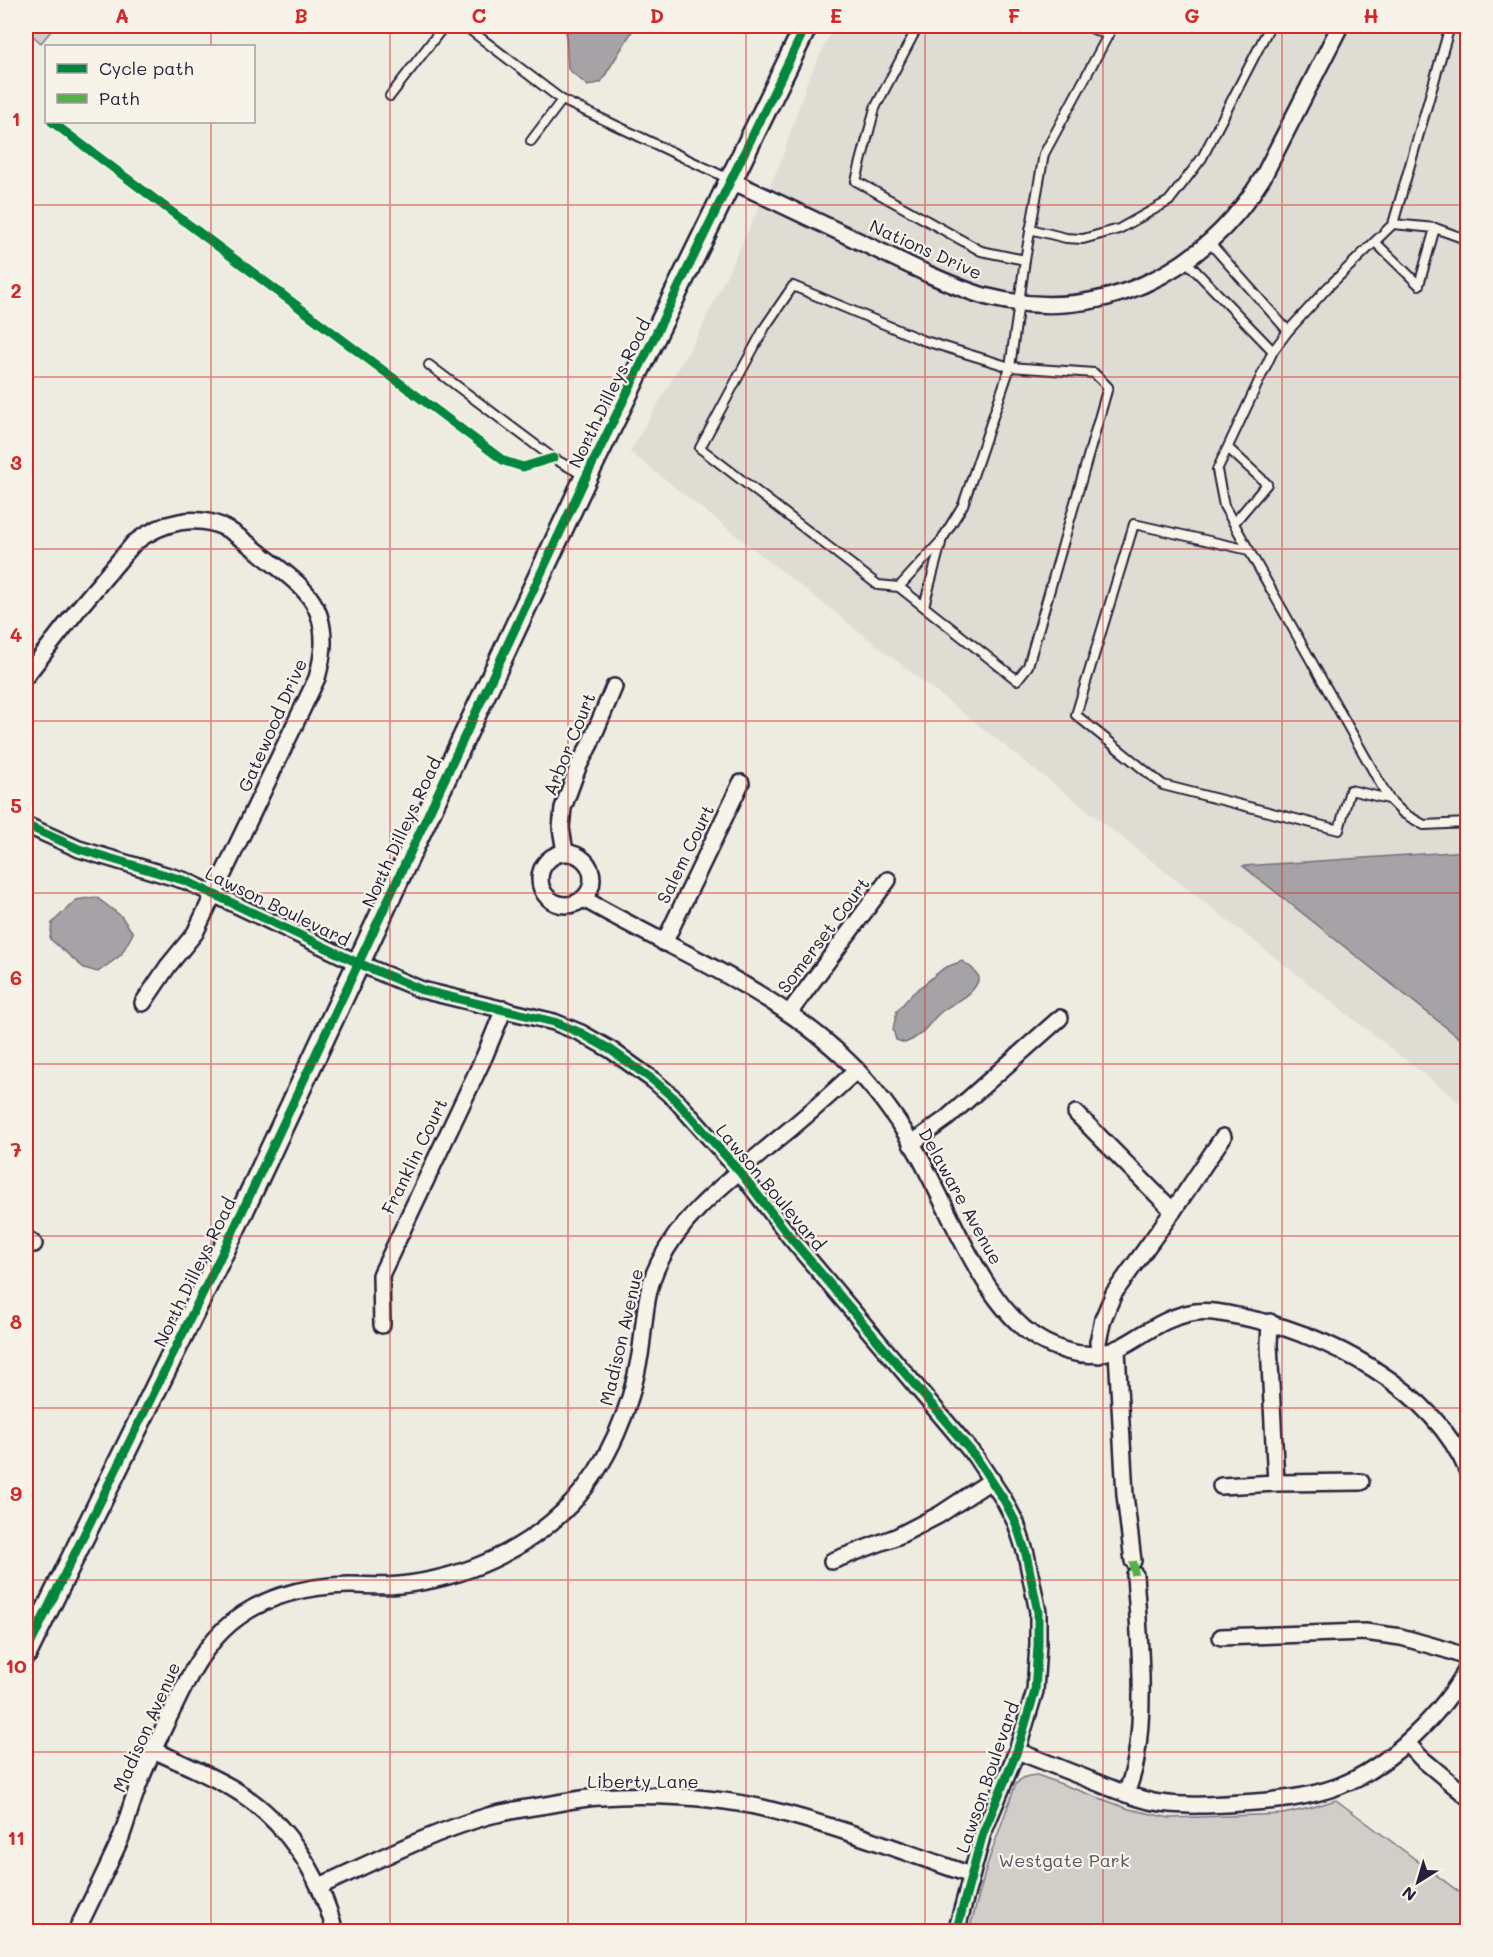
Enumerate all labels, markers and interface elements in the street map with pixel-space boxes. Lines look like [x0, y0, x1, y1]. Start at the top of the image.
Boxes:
text: A [115, 2, 129, 28]
text: B [294, 2, 308, 28]
text: C [472, 2, 487, 28]
text: D [650, 2, 664, 28]
text: E [830, 2, 842, 28]
text: F [1008, 2, 1021, 28]
text: G [1184, 2, 1200, 28]
text: H [1363, 2, 1379, 28]
legend [45, 45, 255, 123]
text: Cycle path [99, 56, 194, 80]
text: Path [99, 86, 139, 110]
text: 1 [12, 105, 20, 131]
street label: Nations Drive [866, 213, 986, 285]
text: 2 [10, 277, 22, 303]
street label: North Dilleys Road [562, 314, 656, 472]
text: 3 [10, 449, 22, 475]
text: 4 [10, 621, 23, 647]
street label: Gatewood Drive [232, 654, 312, 796]
street label: Arbor Court [538, 689, 600, 799]
street label: North Dilleys Road [356, 753, 446, 911]
text: 5 [10, 792, 22, 818]
street label: Salem Court [651, 800, 719, 908]
street label: Lawson Boulevard [202, 861, 354, 951]
street label: Somerset Court [772, 872, 874, 998]
text: 6 [10, 964, 22, 990]
street label: Franklin Court [376, 1094, 452, 1218]
street label: Lawson Boulevard [711, 1119, 831, 1255]
street label: Delaware Avenue [914, 1123, 1008, 1269]
text: 7 [10, 1136, 22, 1162]
street label: North Dilleys Road [147, 1193, 241, 1351]
street label: Madison Avenue [594, 1266, 648, 1408]
text: 8 [10, 1308, 22, 1334]
text: 9 [10, 1480, 22, 1506]
text: 10 [5, 1652, 27, 1678]
street label: Madison Avenue [107, 1658, 185, 1796]
street label: Lawson Boulevard [950, 1698, 1024, 1856]
street label: Liberty Lane [587, 1769, 699, 1793]
text: 11 [7, 1824, 25, 1850]
park label: Westgate Park [999, 1848, 1129, 1872]
north arrow [1388, 1852, 1448, 1912]
text: N [1397, 1882, 1420, 1906]

